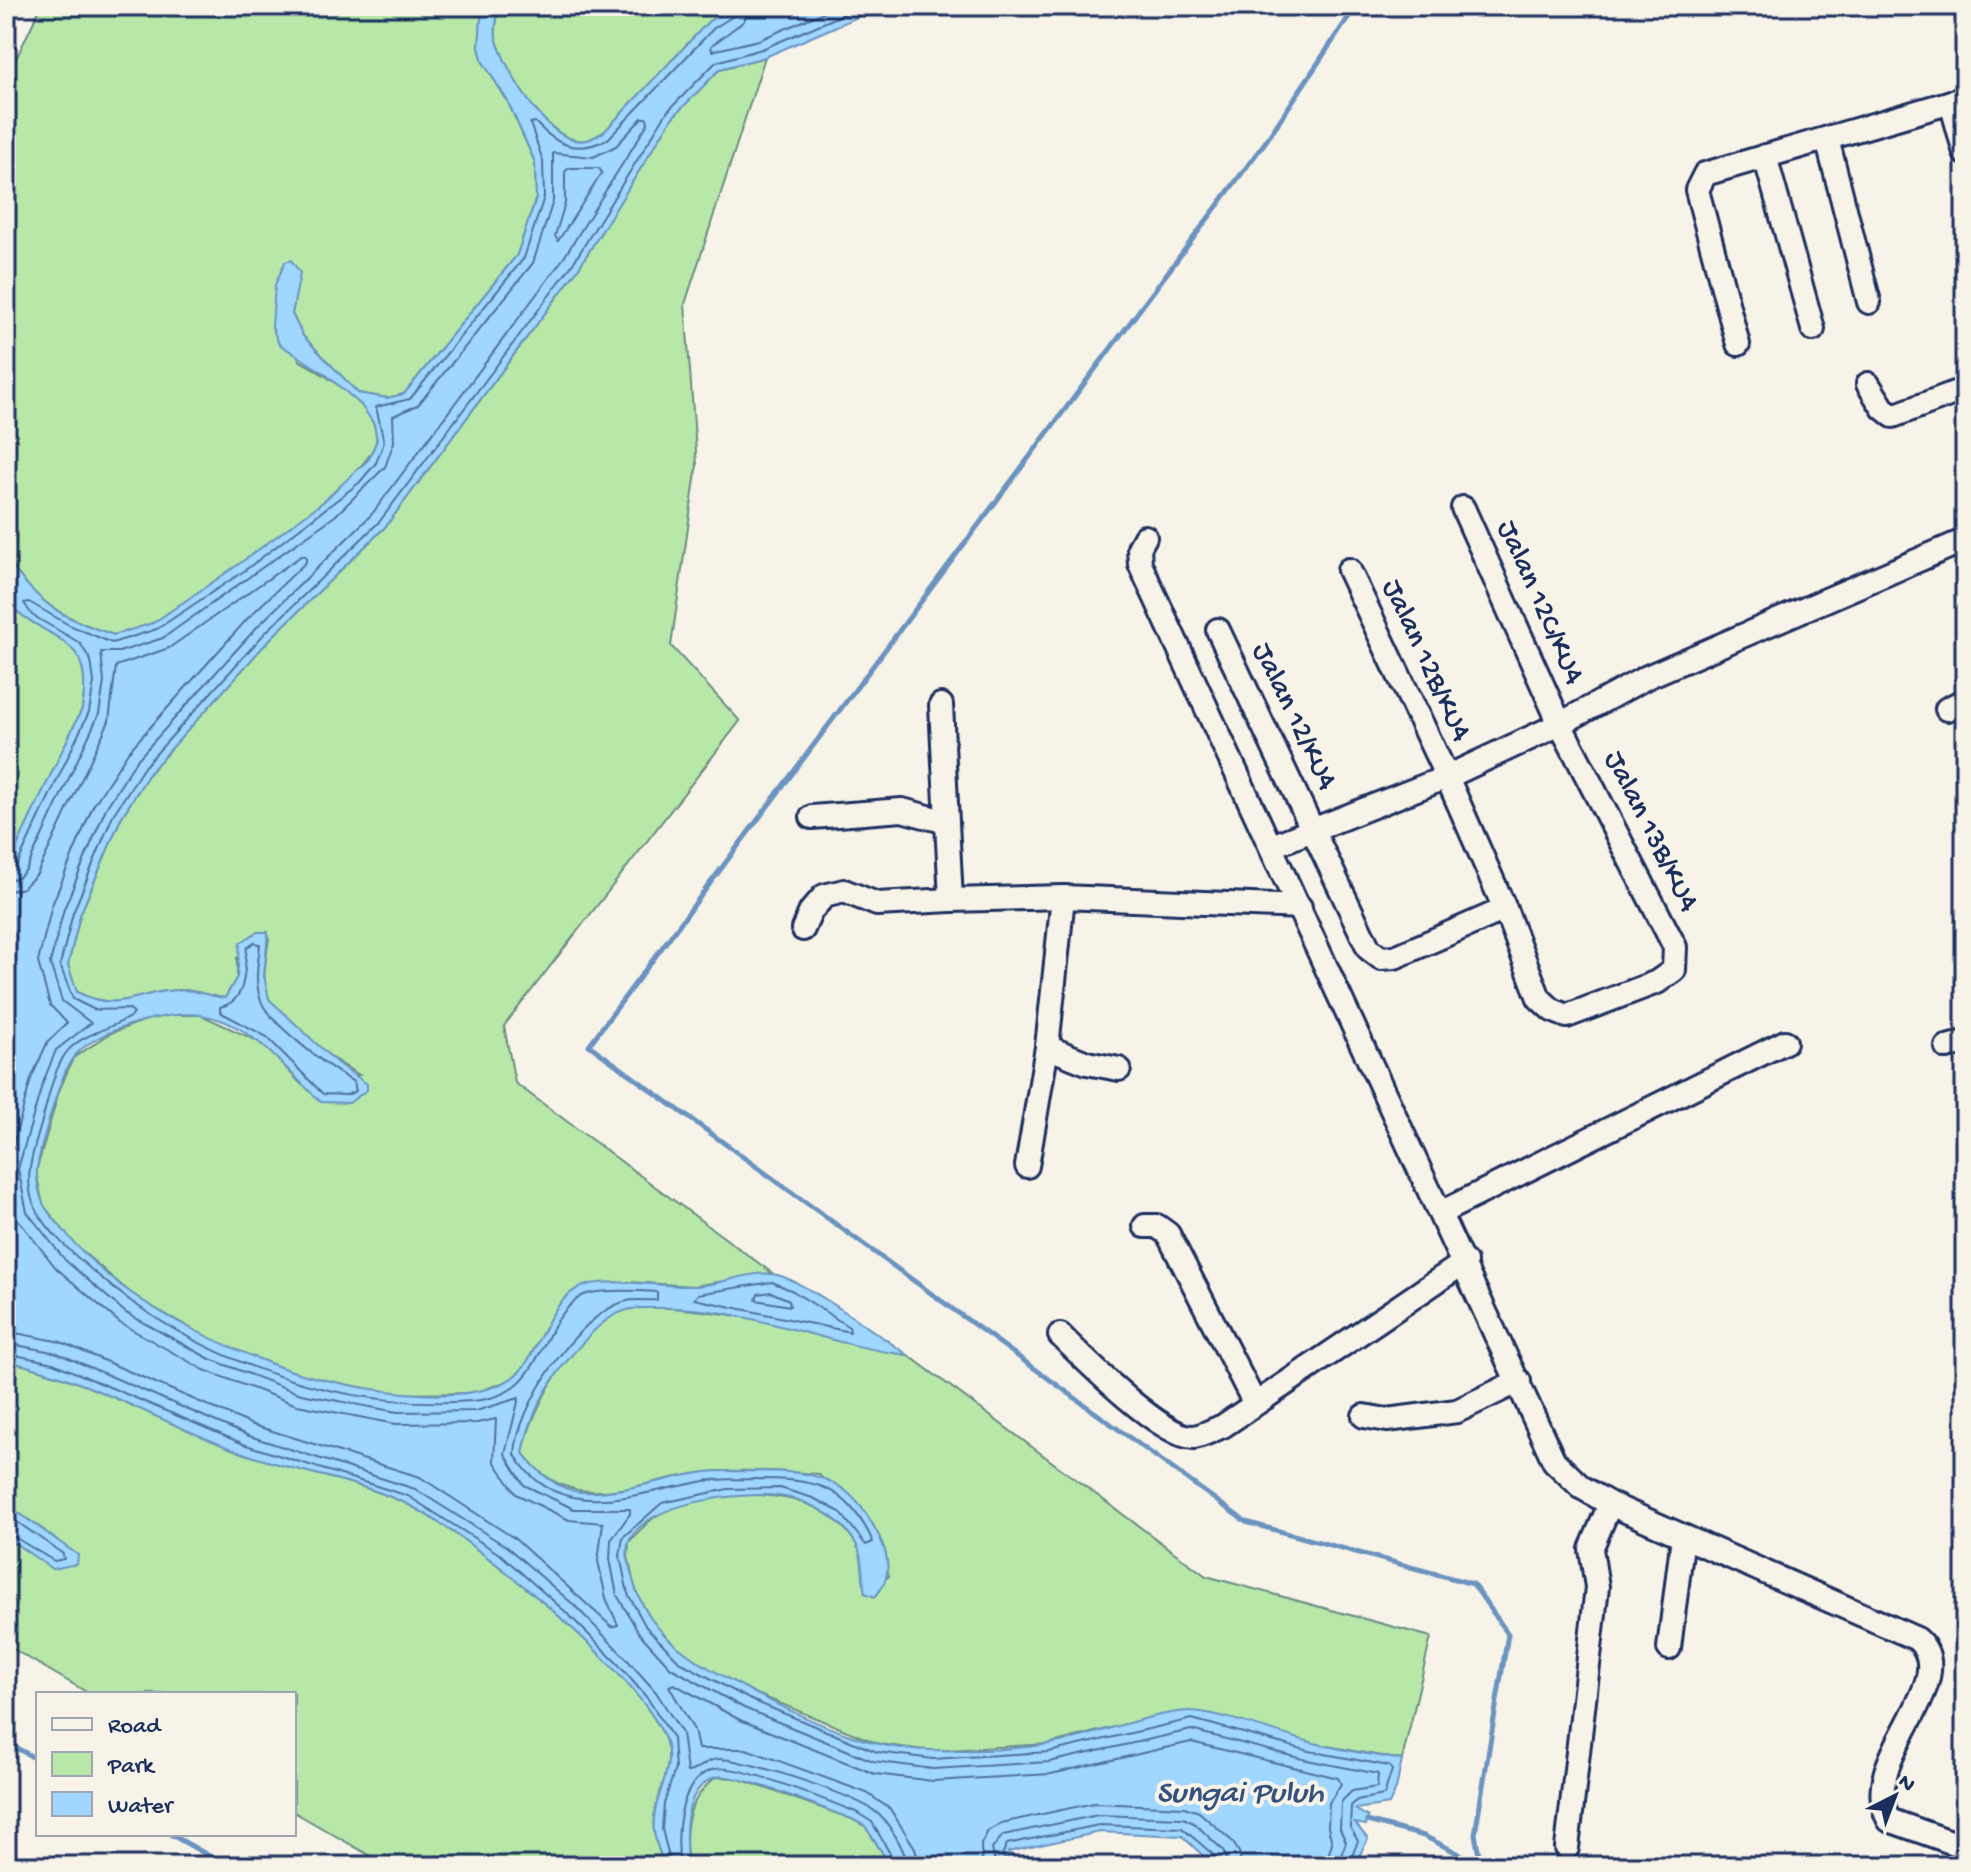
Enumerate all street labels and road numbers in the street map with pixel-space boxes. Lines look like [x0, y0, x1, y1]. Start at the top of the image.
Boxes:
street label: Jalan 12C/KU4 [1487, 516, 1591, 690]
street label: Jalan 12B/KU4 [1372, 574, 1478, 748]
street label: Jalan 12/KU4 [1242, 638, 1344, 796]
street label: Jalan 13B/KU4 [1595, 746, 1705, 918]

